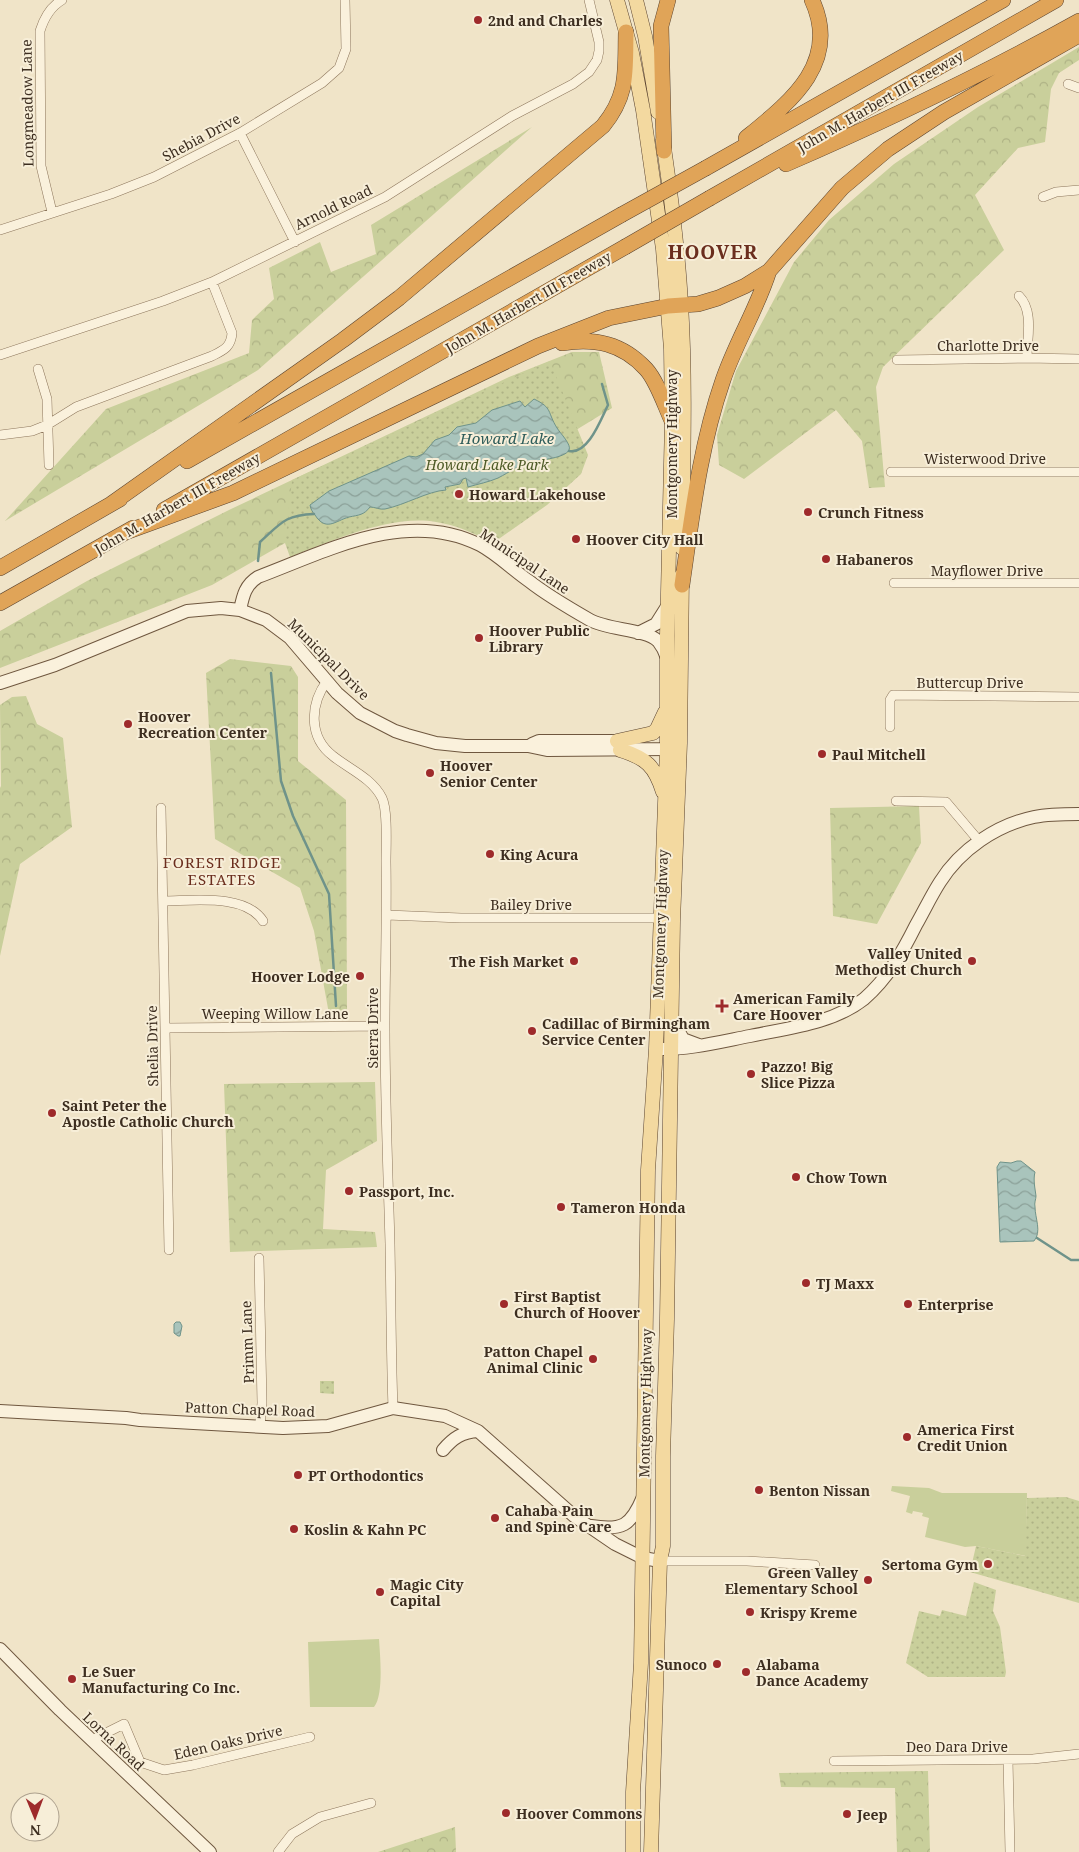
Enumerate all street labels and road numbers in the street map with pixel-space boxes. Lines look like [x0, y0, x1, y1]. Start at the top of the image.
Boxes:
street label: Longmeadow Lane [16, 39, 38, 167]
street label: John M. Harbert III Freeway [793, 46, 966, 157]
street label: Shebia Drive [159, 109, 243, 165]
street label: Arnold Road [291, 180, 375, 234]
street label: John M. Harbert III Freeway [441, 247, 614, 358]
street label: Charlotte Drive [937, 336, 1039, 355]
street label: Montgomery Highway [662, 369, 681, 519]
street label: John M. Harbert III Freeway [90, 448, 263, 559]
street label: Wisterwood Drive [924, 449, 1046, 468]
street label: Municipal Lane [476, 524, 574, 598]
street label: Mayflower Drive [931, 561, 1043, 580]
street label: Municipal Drive [284, 614, 374, 704]
street label: Buttercup Drive [917, 673, 1023, 692]
street label: Montgomery Highway [648, 849, 672, 999]
street label: Bailey Drive [490, 895, 572, 914]
street label: Sierra Drive [363, 988, 382, 1068]
street label: Weeping Willow Lane [202, 1004, 348, 1023]
street label: Shelia Drive [142, 1005, 162, 1087]
street label: Primm Lane [236, 1300, 258, 1384]
street label: Montgomery Highway [634, 1328, 656, 1478]
street label: Patton Chapel Road [185, 1397, 316, 1421]
street label: Lorna Road [79, 1708, 149, 1775]
street label: Eden Oaks Drive [172, 1720, 284, 1764]
street label: Deo Dara Drive [906, 1737, 1008, 1756]

